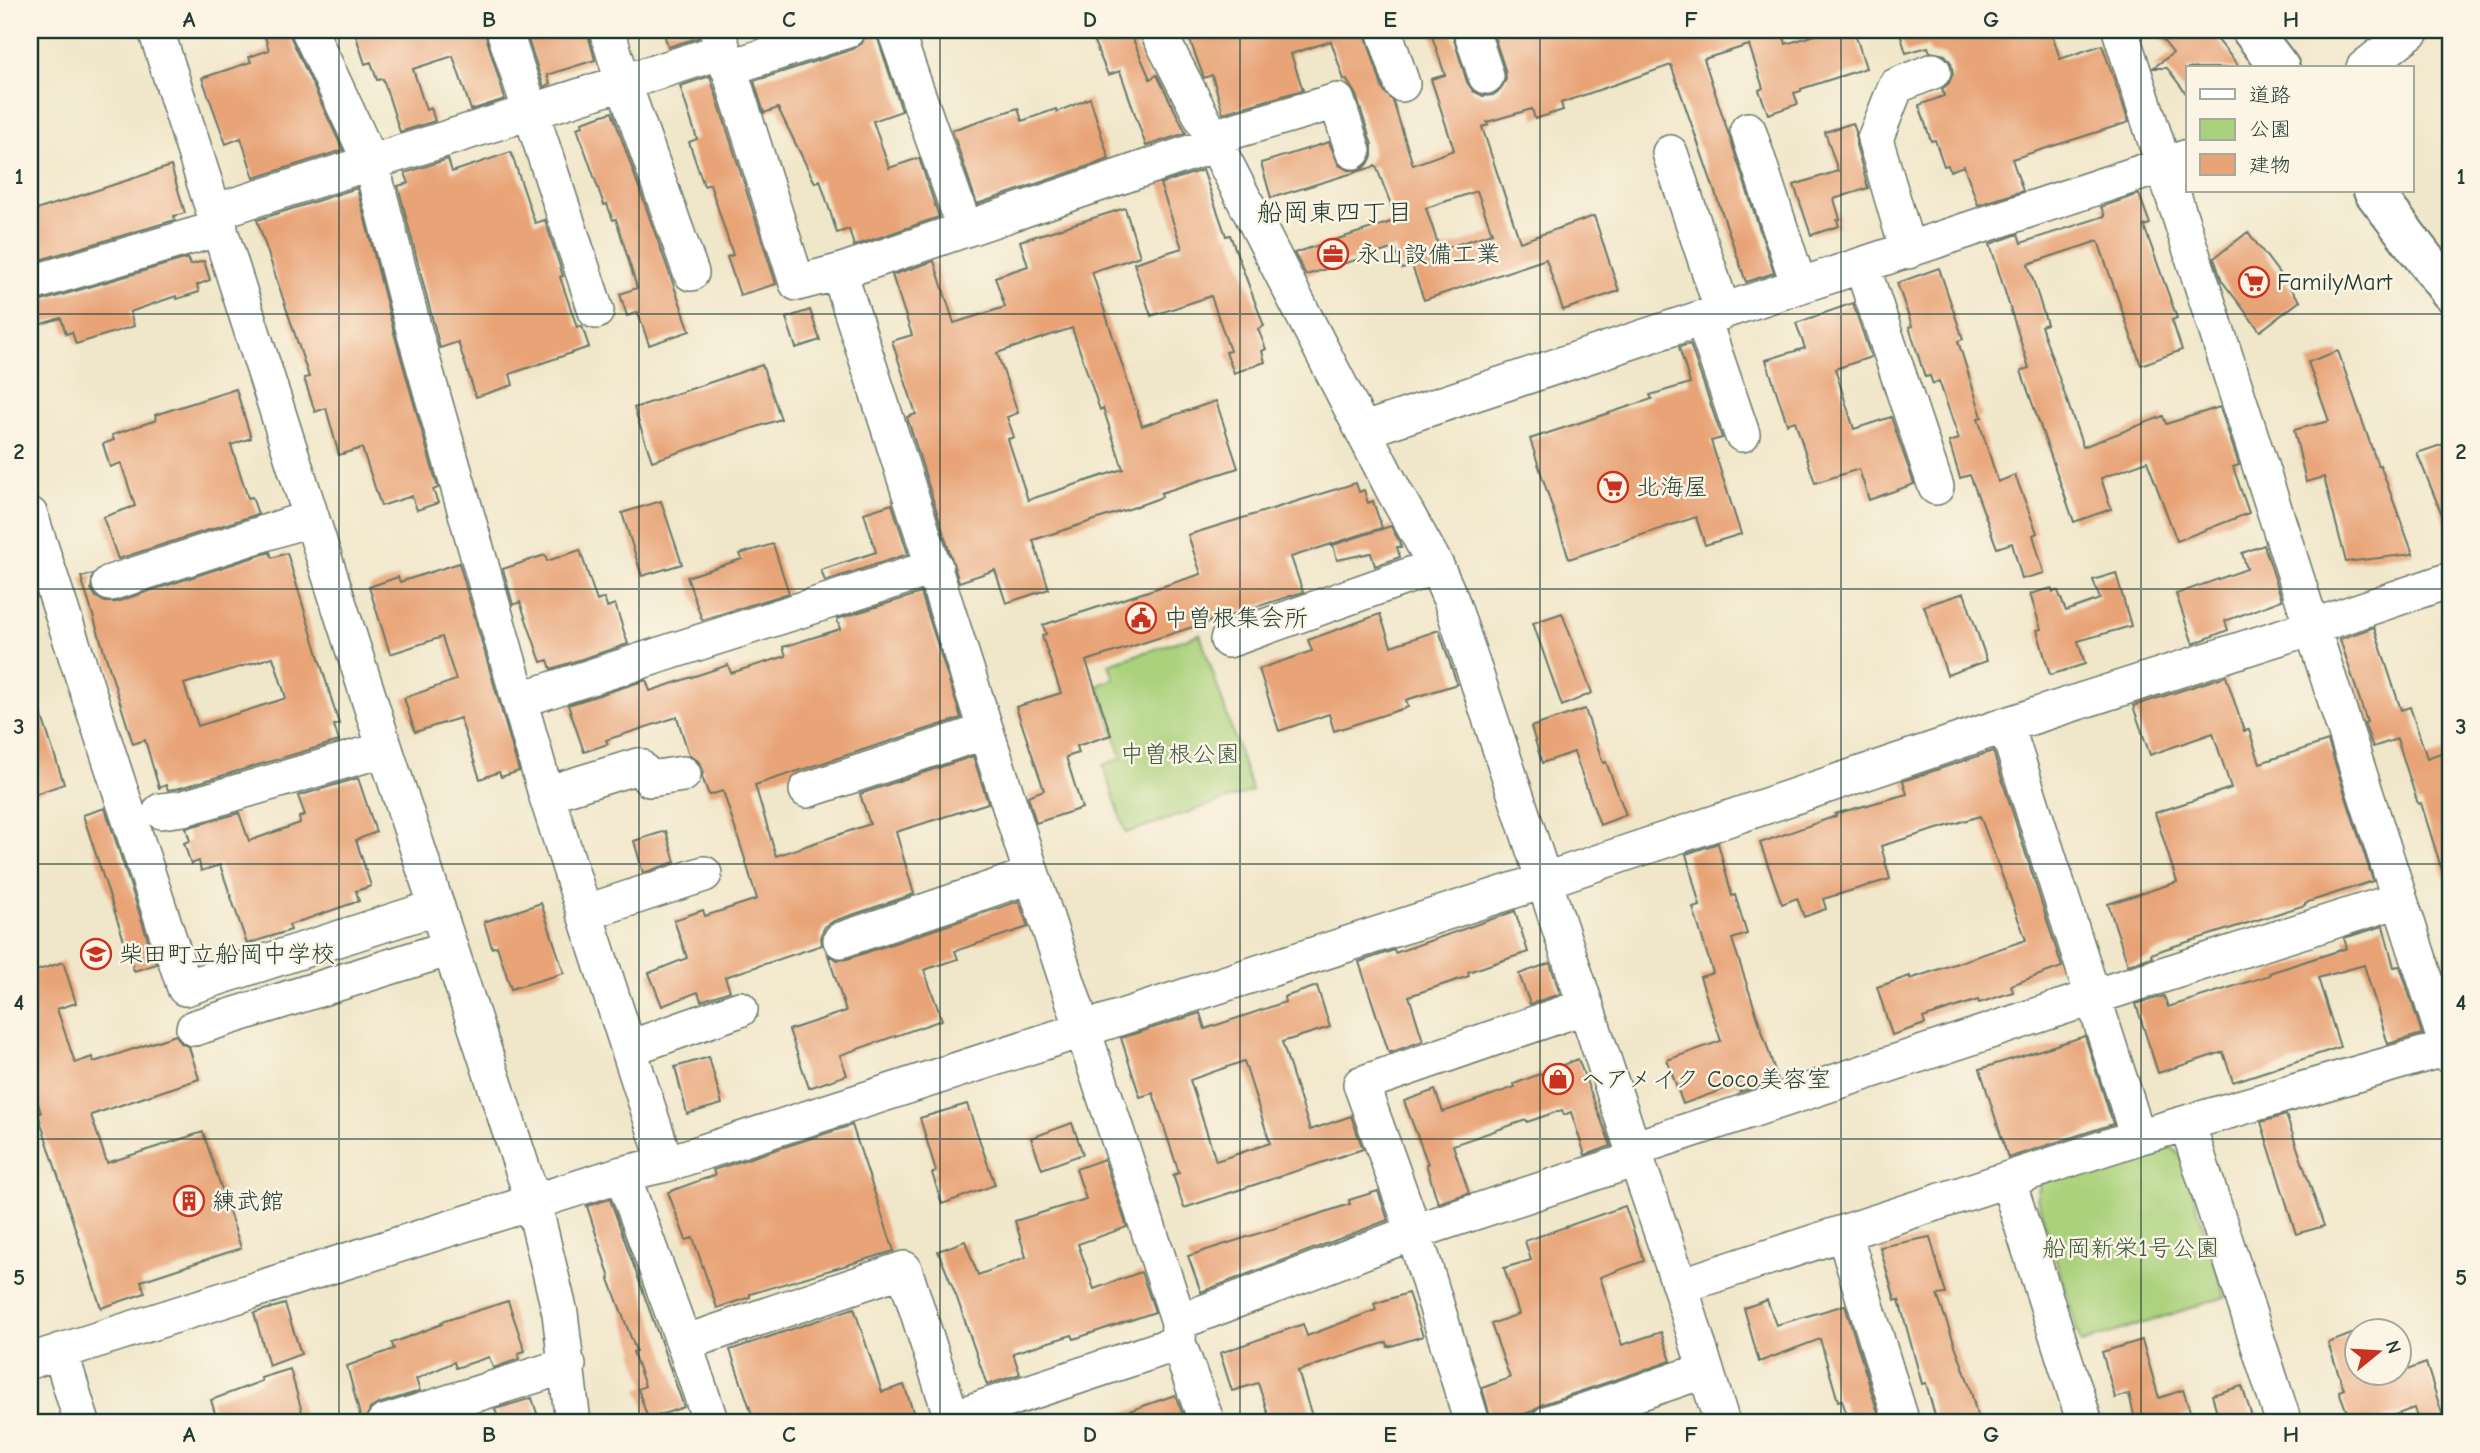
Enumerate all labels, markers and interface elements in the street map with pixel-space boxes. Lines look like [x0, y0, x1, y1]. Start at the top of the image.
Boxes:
text: A [183, 6, 196, 33]
text: B [482, 6, 496, 33]
text: C [782, 6, 796, 33]
text: D [1083, 6, 1097, 33]
text: E [1383, 6, 1397, 33]
text: F [1684, 6, 1698, 33]
text: G [1983, 6, 1999, 33]
text: H [2283, 6, 2299, 33]
legend [2186, 66, 2414, 192]
text: 道路 [2249, 83, 2291, 107]
text: 公園 [2249, 117, 2291, 141]
text: 建物 [2249, 153, 2291, 177]
text: 1 [14, 163, 24, 190]
text: 1 [2456, 163, 2466, 190]
district label: 船岡東四丁目 [1257, 198, 1413, 228]
office icon: 永山設備工業 [1316, 237, 1350, 271]
place label: 永山設備工業 [1356, 240, 1500, 268]
supermarket icon: FamilyMart [2237, 265, 2271, 299]
place label: FamilyMart [2277, 268, 2393, 296]
text: 2 [13, 438, 25, 465]
text: 2 [2455, 438, 2467, 465]
supermarket icon: 北海屋 [1596, 470, 1630, 504]
place label: 北海屋 [1636, 473, 1708, 501]
public building icon: 中曽根集会所 [1124, 601, 1158, 635]
place label: 中曽根集会所 [1164, 604, 1308, 632]
text: 3 [13, 713, 25, 740]
text: 3 [2455, 713, 2467, 740]
park label: 中曽根公園 [1120, 740, 1240, 768]
school or university icon: 柴田町立船岡中学校 [79, 937, 113, 971]
place label: 柴田町立船岡中学校 [119, 940, 335, 968]
text: 4 [14, 989, 25, 1016]
text: 4 [2456, 989, 2467, 1016]
shop icon: ヘアメイク Coco美容室 [1541, 1062, 1575, 1096]
place label: ヘアメイク Coco美容室 [1581, 1065, 1831, 1093]
building icon: 練武館 [172, 1184, 206, 1218]
place label: 練武館 [212, 1187, 284, 1215]
park label: 船岡新栄1号公園 [2042, 1234, 2220, 1262]
text: 5 [13, 1264, 25, 1291]
text: 5 [2455, 1264, 2467, 1291]
north arrow [2344, 1316, 2414, 1386]
text: N [2381, 1338, 2406, 1356]
text: A [183, 1421, 196, 1448]
text: B [482, 1421, 496, 1448]
text: C [782, 1421, 796, 1448]
text: D [1083, 1421, 1097, 1448]
text: E [1383, 1421, 1397, 1448]
text: F [1684, 1421, 1698, 1448]
text: G [1983, 1421, 1999, 1448]
text: H [2283, 1421, 2299, 1448]

